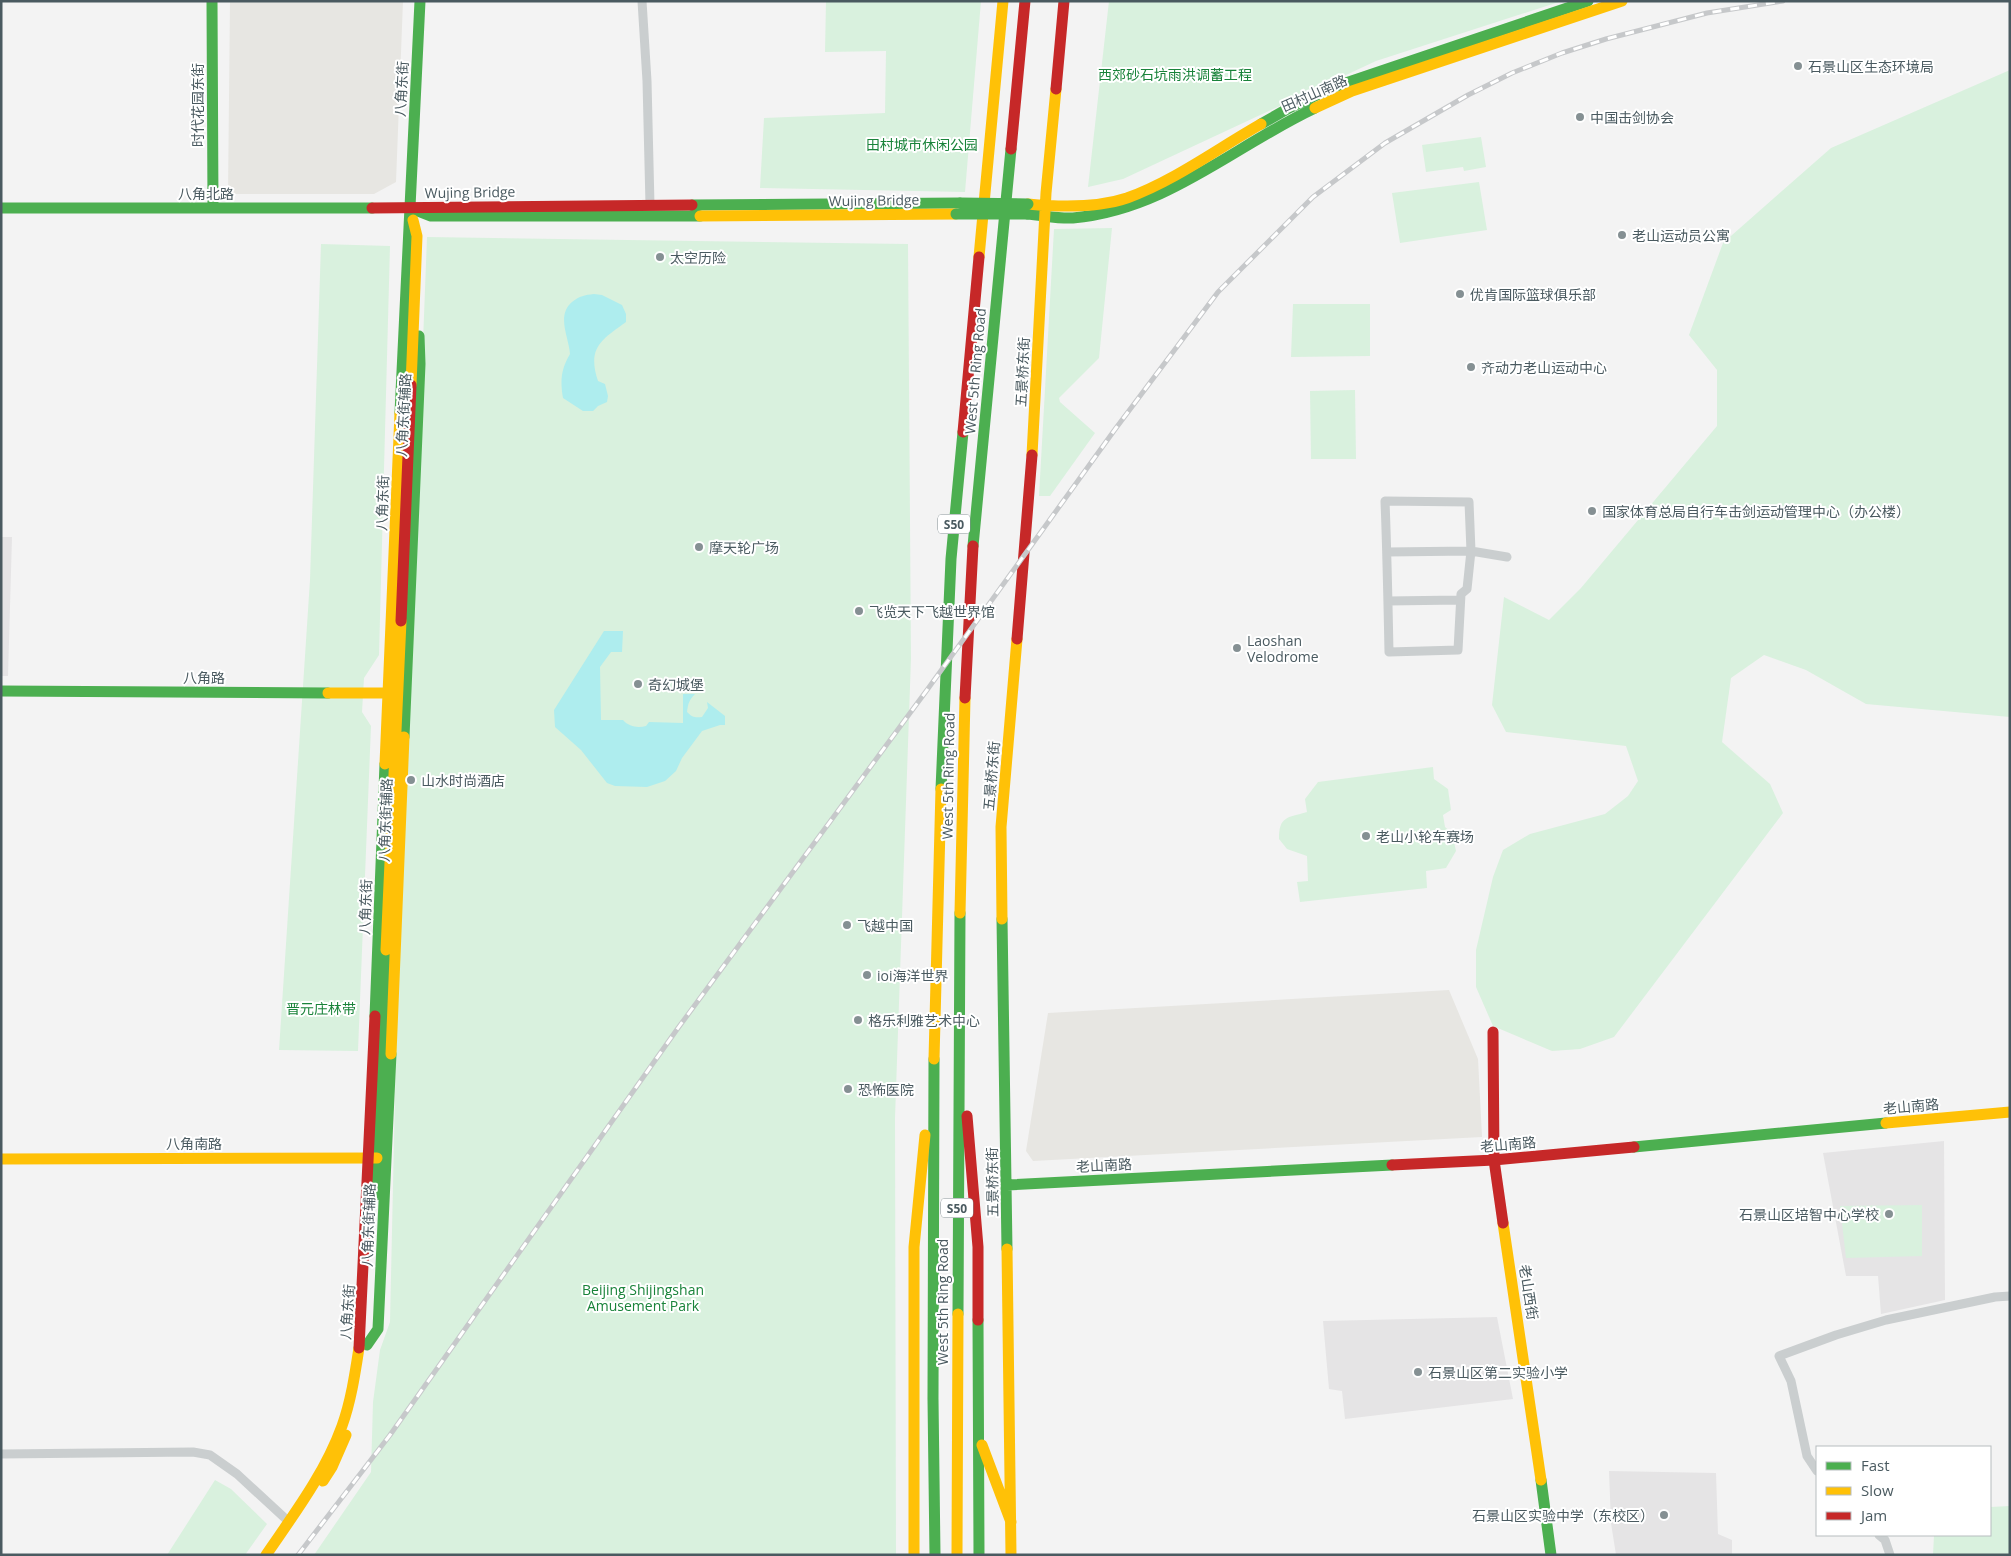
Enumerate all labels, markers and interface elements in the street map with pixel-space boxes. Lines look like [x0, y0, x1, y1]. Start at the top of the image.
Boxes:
place label: 石景山区生态环境局 [1808, 57, 1934, 76]
marker: 石景山区生态环境局 [1792, 60, 1804, 72]
street label: 八角东街 [390, 61, 412, 117]
street label: 时代花园东街 [188, 63, 207, 147]
park label: 西郊砂石坑雨洪调蓄工程 [1098, 65, 1252, 84]
street label: 田村山南路 [1278, 70, 1350, 116]
place label: 中国击剑协会 [1590, 108, 1674, 127]
marker: 中国击剑协会 [1574, 111, 1586, 123]
park label: 田村城市休闲公园 [866, 135, 978, 154]
street label: Wujing Bridge [424, 182, 516, 202]
street label: 八角北路 [178, 184, 234, 203]
street label: Wujing Bridge [828, 190, 920, 210]
place label: 老山运动员公寓 [1632, 226, 1730, 245]
marker: 老山运动员公寓 [1616, 229, 1628, 241]
place label: 太空历险 [670, 248, 726, 267]
marker: 太空历险 [654, 251, 666, 263]
place label: 优肯国际篮球俱乐部 [1470, 285, 1596, 304]
marker: 优肯国际篮球俱乐部 [1454, 288, 1466, 300]
street label: West 5th Ring Road [960, 307, 990, 435]
street label: 五景桥东街 [1011, 337, 1033, 407]
place label: 齐动力老山运动中心 [1481, 358, 1607, 377]
marker: 齐动力老山运动中心 [1465, 361, 1477, 373]
street label: 八角东街辅路 [391, 373, 415, 457]
street label: 八角东街 [372, 475, 392, 531]
place label: 国家体育总局自行车击剑运动管理中心（办公楼） [1602, 502, 1910, 521]
marker: 国家体育总局自行车击剑运动管理中心（办公楼） [1586, 505, 1598, 517]
road number: S50 [938, 514, 970, 534]
place label: 摩天轮广场 [709, 538, 779, 557]
marker: 摩天轮广场 [693, 541, 705, 553]
place label: 飞览天下飞越世界馆 [869, 602, 995, 621]
marker: 飞览天下飞越世界馆 [853, 605, 865, 617]
place label: Laoshan Velodrome [1247, 631, 1319, 666]
marker: Laoshan Velodrome [1231, 642, 1243, 654]
street label: 八角路 [183, 668, 225, 687]
place label: 奇幻城堡 [648, 675, 704, 694]
marker: 奇幻城堡 [632, 678, 644, 690]
street label: West 5th Ring Road [937, 712, 959, 840]
street label: 五景桥东街 [978, 740, 1004, 812]
place label: 山水时尚酒店 [421, 771, 505, 790]
marker: 山水时尚酒店 [405, 774, 417, 786]
street label: 八角东街辅路 [374, 778, 396, 862]
place label: 老山小轮车赛场 [1376, 827, 1474, 846]
marker: 老山小轮车赛场 [1360, 830, 1372, 842]
street label: 八角东街 [355, 879, 375, 935]
place label: 飞越中国 [857, 916, 913, 935]
marker: 飞越中国 [841, 919, 853, 931]
place label: ioi海洋世界 [877, 966, 949, 985]
marker: ioi海洋世界 [861, 969, 873, 981]
park label: 晋元庄林带 [286, 999, 356, 1018]
place label: 格乐利雅艺术中心 [868, 1011, 980, 1030]
marker: 格乐利雅艺术中心 [852, 1014, 864, 1026]
place label: 恐怖医院 [858, 1080, 914, 1099]
marker: 恐怖医院 [842, 1083, 854, 1095]
street label: 老山南路 [1882, 1094, 1940, 1118]
street label: 老山南路 [1479, 1132, 1537, 1156]
street label: 八角南路 [166, 1134, 222, 1153]
street label: 五景桥东街 [982, 1147, 1002, 1217]
street label: 老山南路 [1076, 1154, 1132, 1176]
street label: 八角东街辅路 [357, 1183, 379, 1267]
road number: S50 [941, 1198, 973, 1218]
place label: 石景山区培智中心学校 [1739, 1205, 1879, 1224]
marker: 石景山区培智中心学校 [1883, 1208, 1895, 1220]
street label: West 5th Ring Road [933, 1239, 952, 1365]
street label: 老山西街 [1515, 1263, 1543, 1321]
park label: Beijing Shijingshan Amusement Park [582, 1280, 704, 1315]
street label: 八角东街 [336, 1283, 358, 1341]
place label: 石景山区第二实验小学 [1428, 1363, 1568, 1382]
marker: 石景山区第二实验小学 [1412, 1366, 1424, 1378]
legend [1816, 1446, 1991, 1536]
text: Fast [1861, 1455, 1890, 1475]
text: Slow [1861, 1480, 1894, 1500]
text: Jam [1859, 1505, 1887, 1525]
place label: 石景山区实验中学（东校区） [1472, 1506, 1654, 1525]
marker: 石景山区实验中学（东校区） [1658, 1509, 1670, 1521]

